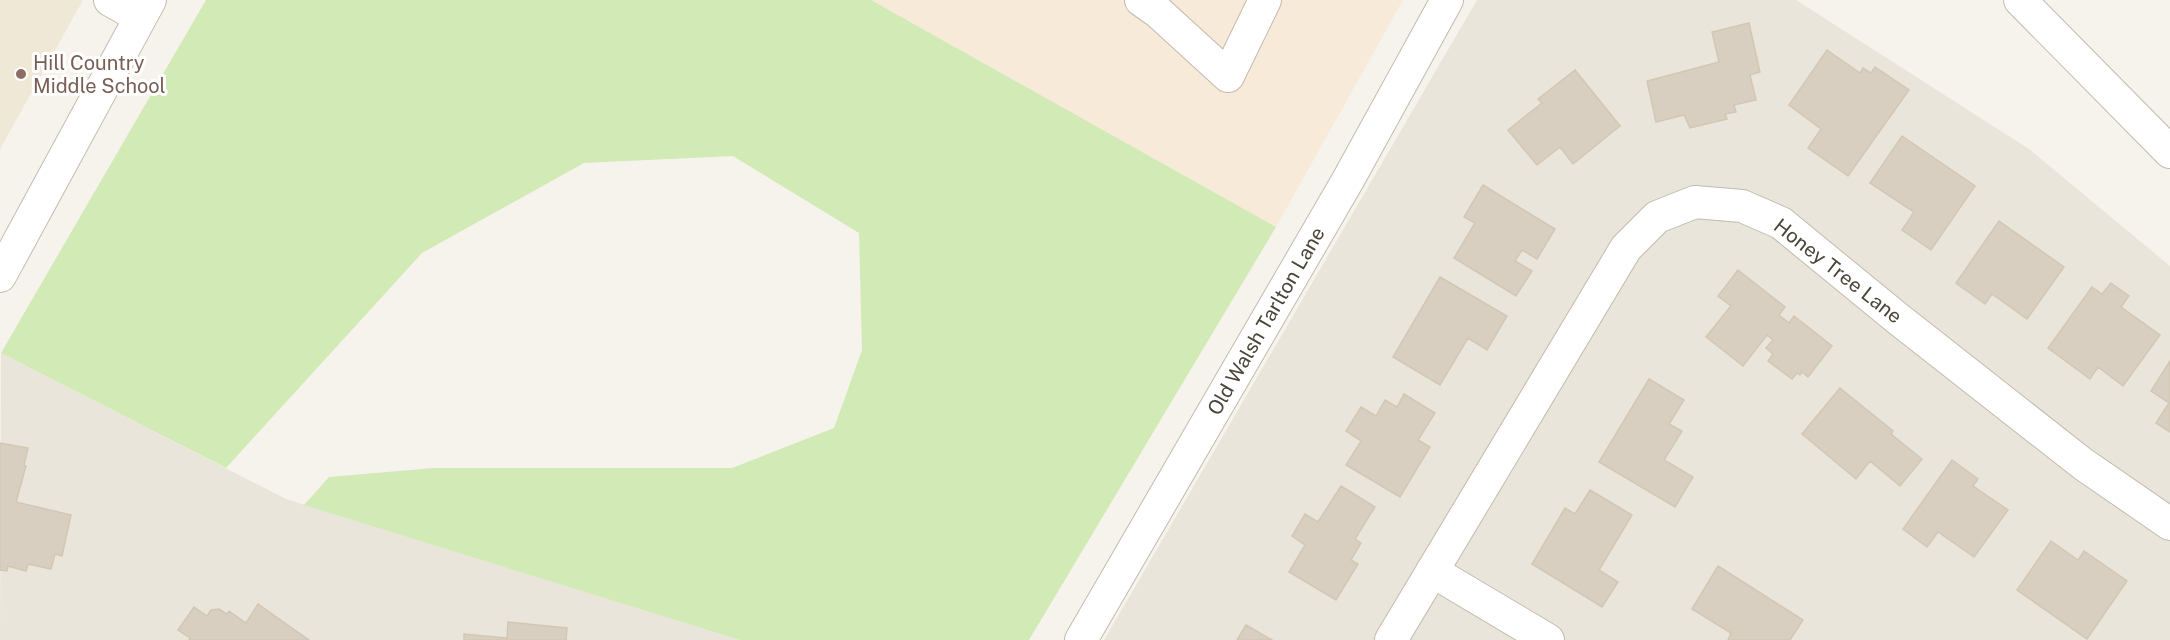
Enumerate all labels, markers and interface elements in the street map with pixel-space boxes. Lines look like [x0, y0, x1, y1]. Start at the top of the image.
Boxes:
place label: Hill Country Middle School [33, 51, 166, 98]
marker: Hill Country Middle School [14, 67, 28, 81]
street label: Honey Tree Lane [1769, 213, 1907, 329]
street label: Old Walsh Tarlton Lane [1202, 223, 1330, 419]

